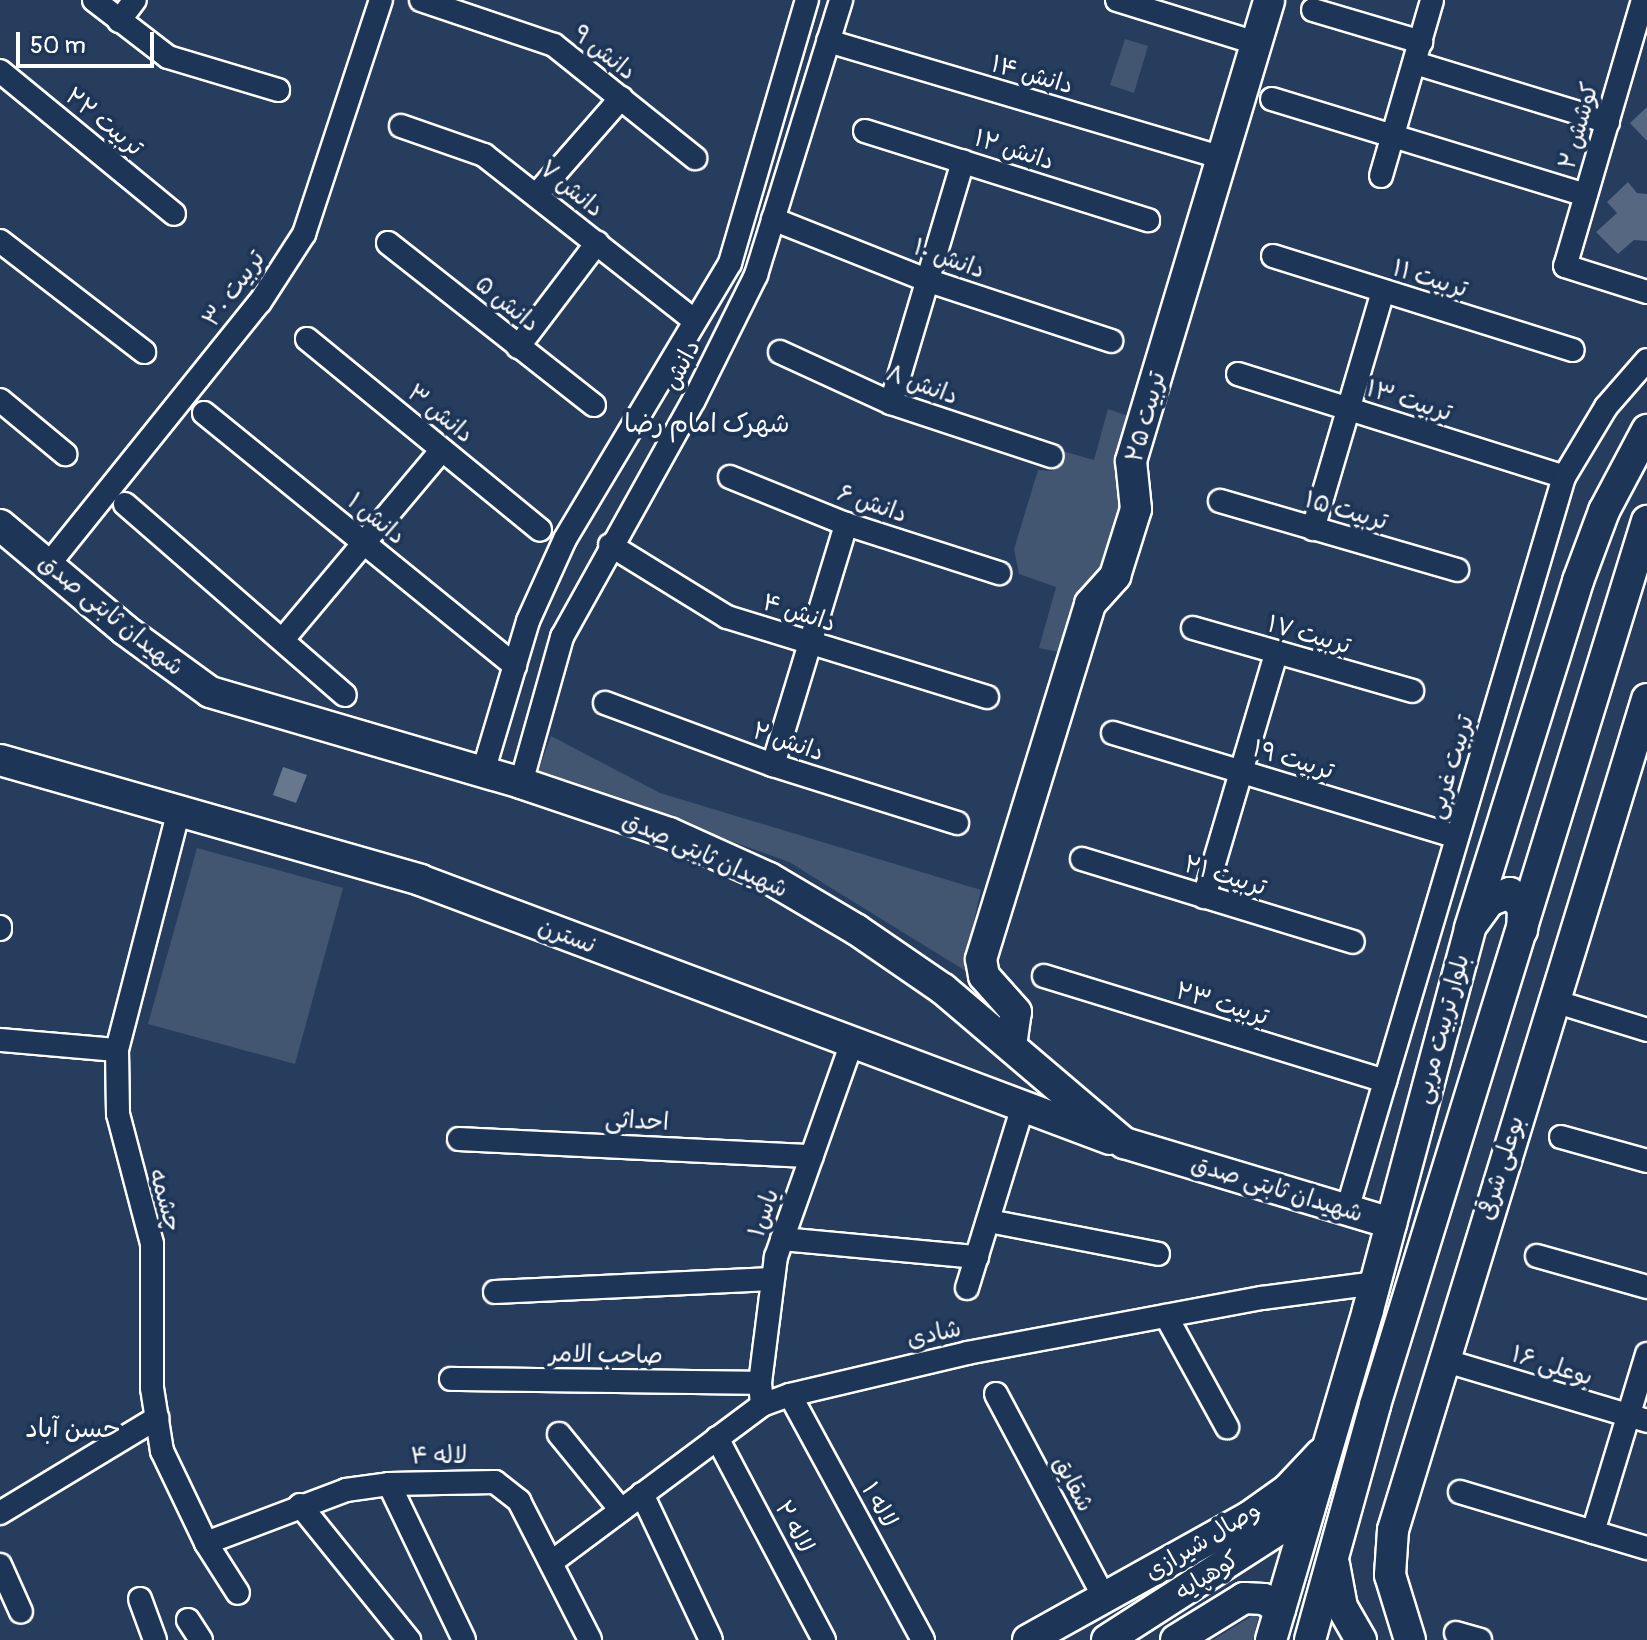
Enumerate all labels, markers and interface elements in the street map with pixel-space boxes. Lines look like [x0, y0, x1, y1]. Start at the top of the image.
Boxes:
scale bar [20, 16, 158, 66]
street label: دانش ۹ [567, 19, 641, 87]
text: 50 m [30, 31, 86, 60]
street label: دانش ۱۴ [988, 50, 1076, 100]
street label: کوشش ۲ [1553, 79, 1605, 173]
street label: تربیت ۲۲ [59, 82, 149, 162]
street label: دانش ۱۲ [970, 124, 1058, 176]
street label: دانش ۷ [533, 154, 609, 224]
street label: دانش ۱۰ [909, 233, 989, 285]
street label: تربیت ۳۰ [197, 245, 271, 333]
street label: تربیت ۱۱ [1389, 254, 1471, 304]
street label: دانش ۵ [469, 270, 545, 338]
street label: دانش [657, 335, 707, 395]
street label: دانش ۸ [882, 359, 962, 411]
street label: تربیت ۲۵ [1120, 369, 1172, 465]
street label: تربیت ۱۳ [1363, 374, 1455, 428]
street label: دانش ۳ [401, 379, 479, 449]
district label: شهرک امام رضا [624, 409, 790, 441]
street label: دانش ۶ [833, 479, 911, 529]
street label: تربیت ۱۵ [1301, 485, 1391, 537]
street label: دانش ۱ [341, 487, 411, 551]
street label: شهیدان ثابتی صدق [33, 548, 189, 682]
street label: دانش ۴ [759, 588, 839, 638]
street label: تربیت ۱۷ [1264, 609, 1354, 661]
street label: تربیت غربی [1422, 712, 1480, 822]
street label: دانش ۲ [749, 716, 827, 768]
street label: تربیت ۱۹ [1249, 734, 1337, 786]
street label: شهیدان ثابتی صدق [618, 806, 792, 904]
street label: تربیت ۲۱ [1180, 850, 1270, 902]
street label: نسترن [534, 912, 600, 960]
street label: بلوار تربیت مربی [1408, 951, 1476, 1107]
street label: تربیت ۲۳ [1172, 976, 1272, 1032]
street label: احداثی [604, 1105, 670, 1137]
street label: بوعلی شرقی [1472, 1112, 1530, 1224]
street label: شهیدان ثابتی صدق [1188, 1149, 1366, 1229]
street label: چشمه [142, 1165, 188, 1235]
street label: یاس۱ [742, 1185, 786, 1241]
street label: شادی [904, 1314, 964, 1354]
street label: صاحب الامر [549, 1340, 663, 1370]
street label: بوعلی ۱۶ [1508, 1340, 1596, 1392]
district label: حسن آباد [25, 1414, 121, 1446]
street label: لاله ۴ [410, 1441, 468, 1471]
street label: شقایق [1046, 1451, 1100, 1517]
street label: لاله ۱ [855, 1477, 903, 1533]
street label: وصال شیرازی [1140, 1495, 1266, 1587]
street label: لاله ۲ [768, 1496, 820, 1558]
street label: کوهپایه [1169, 1545, 1245, 1607]

